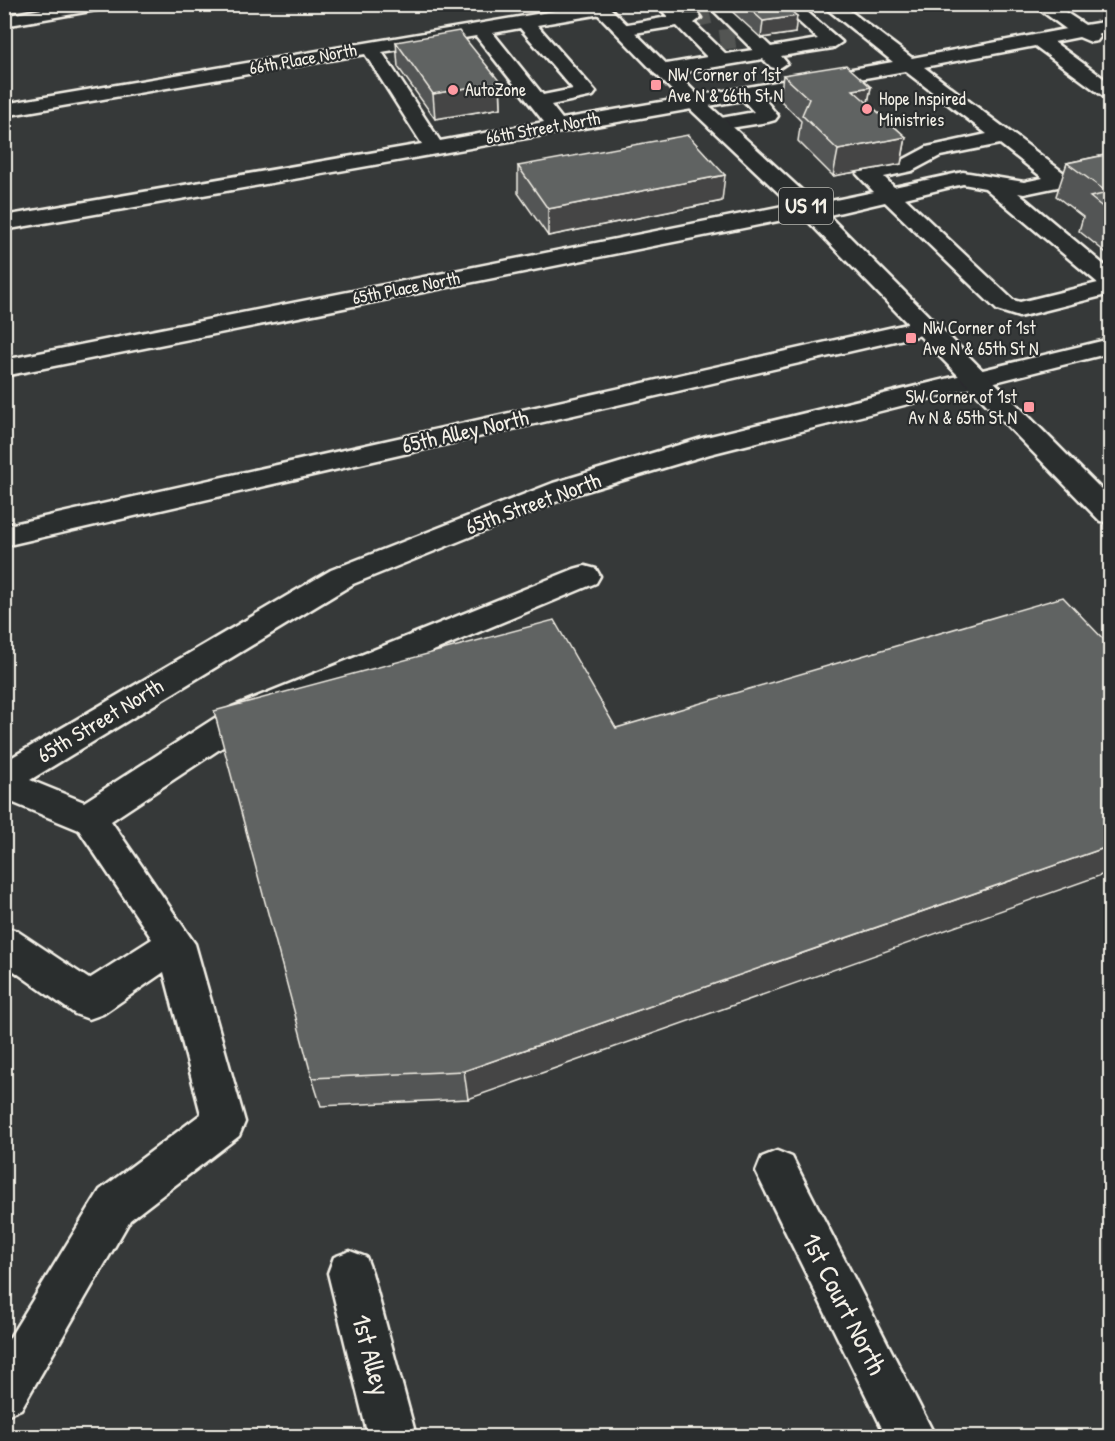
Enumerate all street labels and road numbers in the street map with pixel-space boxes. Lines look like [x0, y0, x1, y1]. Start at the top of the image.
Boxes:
street label: 66th Place North [247, 37, 359, 80]
street label: 66th Street North [484, 105, 603, 150]
road number: US 11 [779, 188, 833, 224]
street label: 65th Place North [350, 265, 462, 310]
street label: 65th Alley North [399, 402, 531, 460]
street label: 65th Street North [461, 465, 605, 541]
street label: 65th Street North [31, 671, 169, 769]
street label: 1st Court North [794, 1227, 896, 1380]
street label: 1st Alley [343, 1310, 400, 1400]

